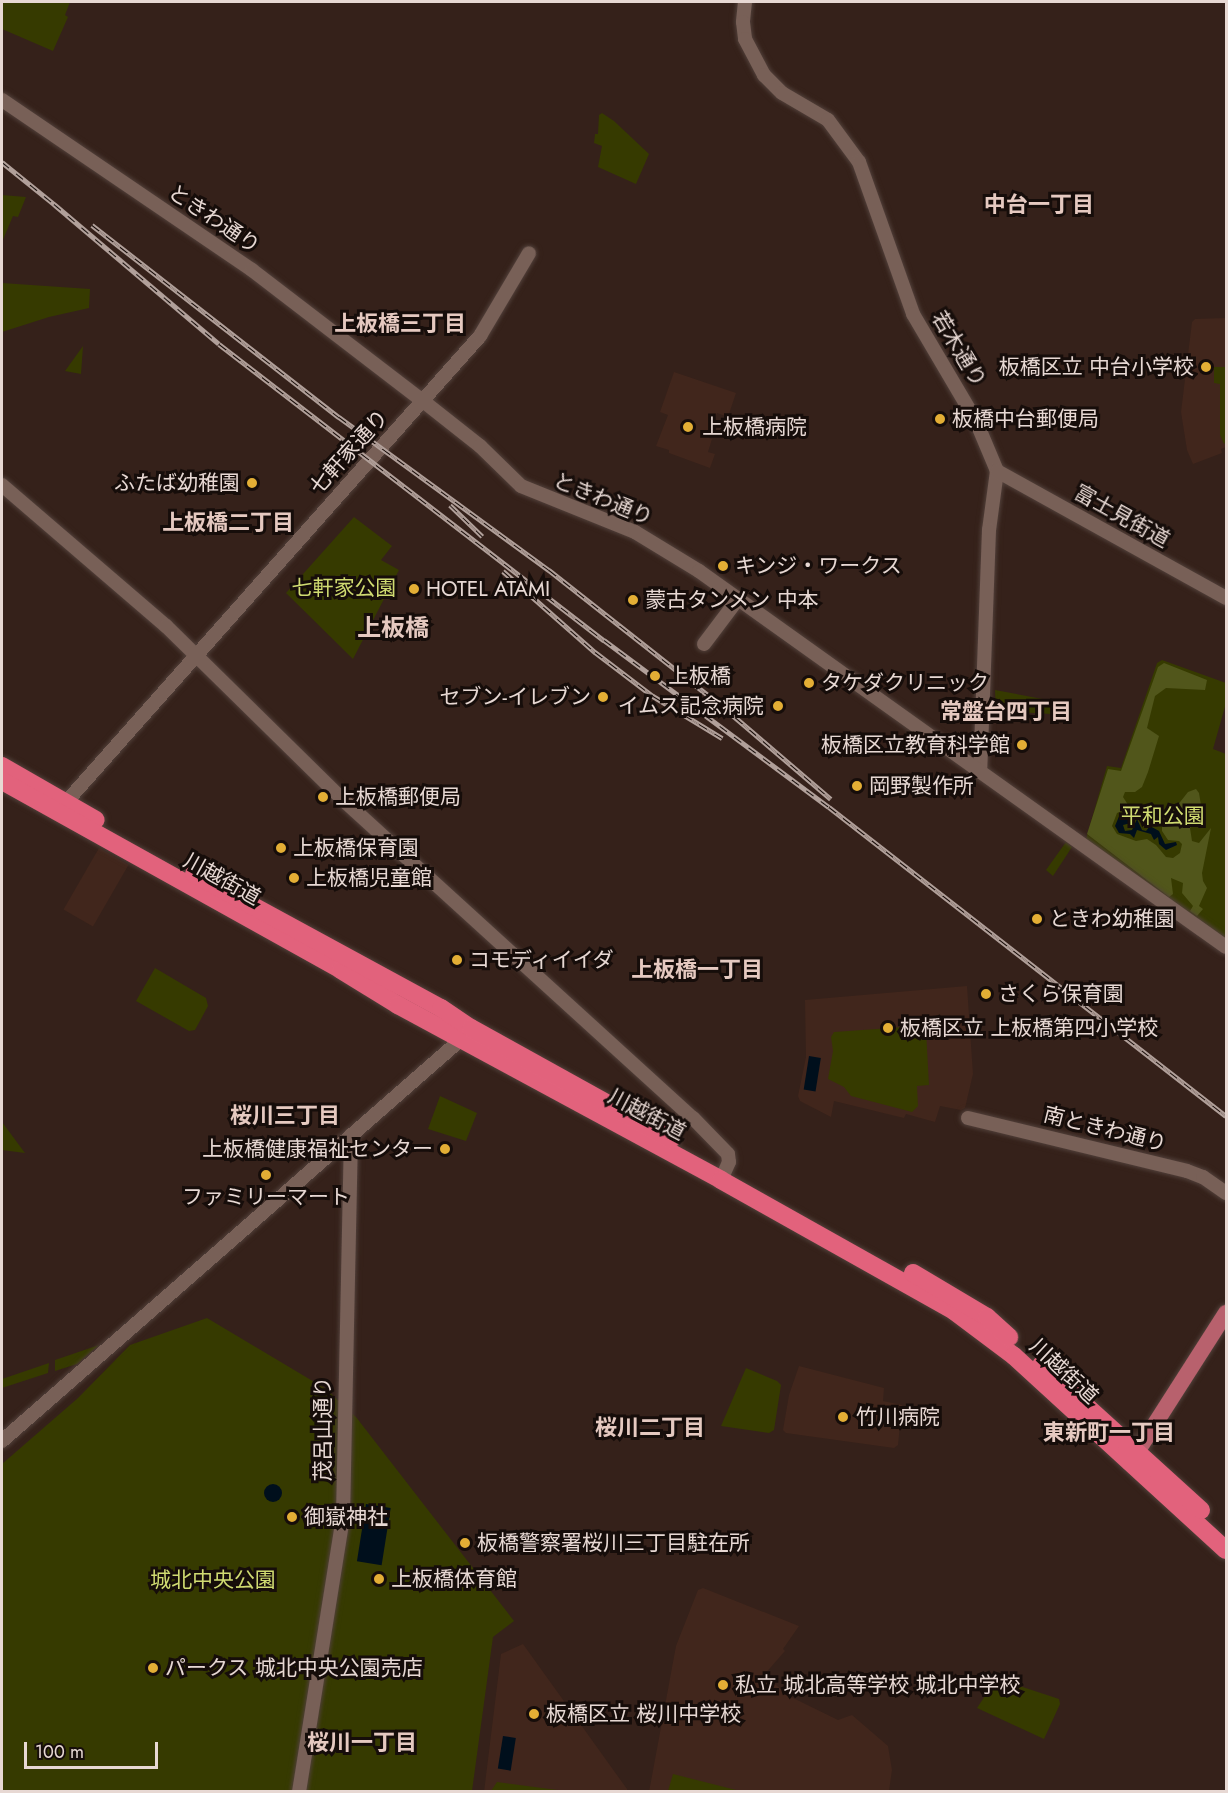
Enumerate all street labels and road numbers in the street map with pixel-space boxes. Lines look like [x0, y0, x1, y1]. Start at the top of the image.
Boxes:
street label: ときわ通り [163, 179, 265, 259]
street label: 若木通り [927, 307, 991, 391]
street label: 七軒家通り [305, 405, 393, 499]
street label: ときわ通り [550, 468, 656, 530]
street label: 富士見街道 [1070, 480, 1174, 552]
street label: 川越街道 [179, 848, 265, 910]
street label: 川越街道 [604, 1083, 690, 1145]
street label: 南ときわ通り [1041, 1102, 1169, 1156]
street label: 川越街道 [1025, 1333, 1103, 1409]
street label: 茂呂山通り [310, 1377, 336, 1481]

